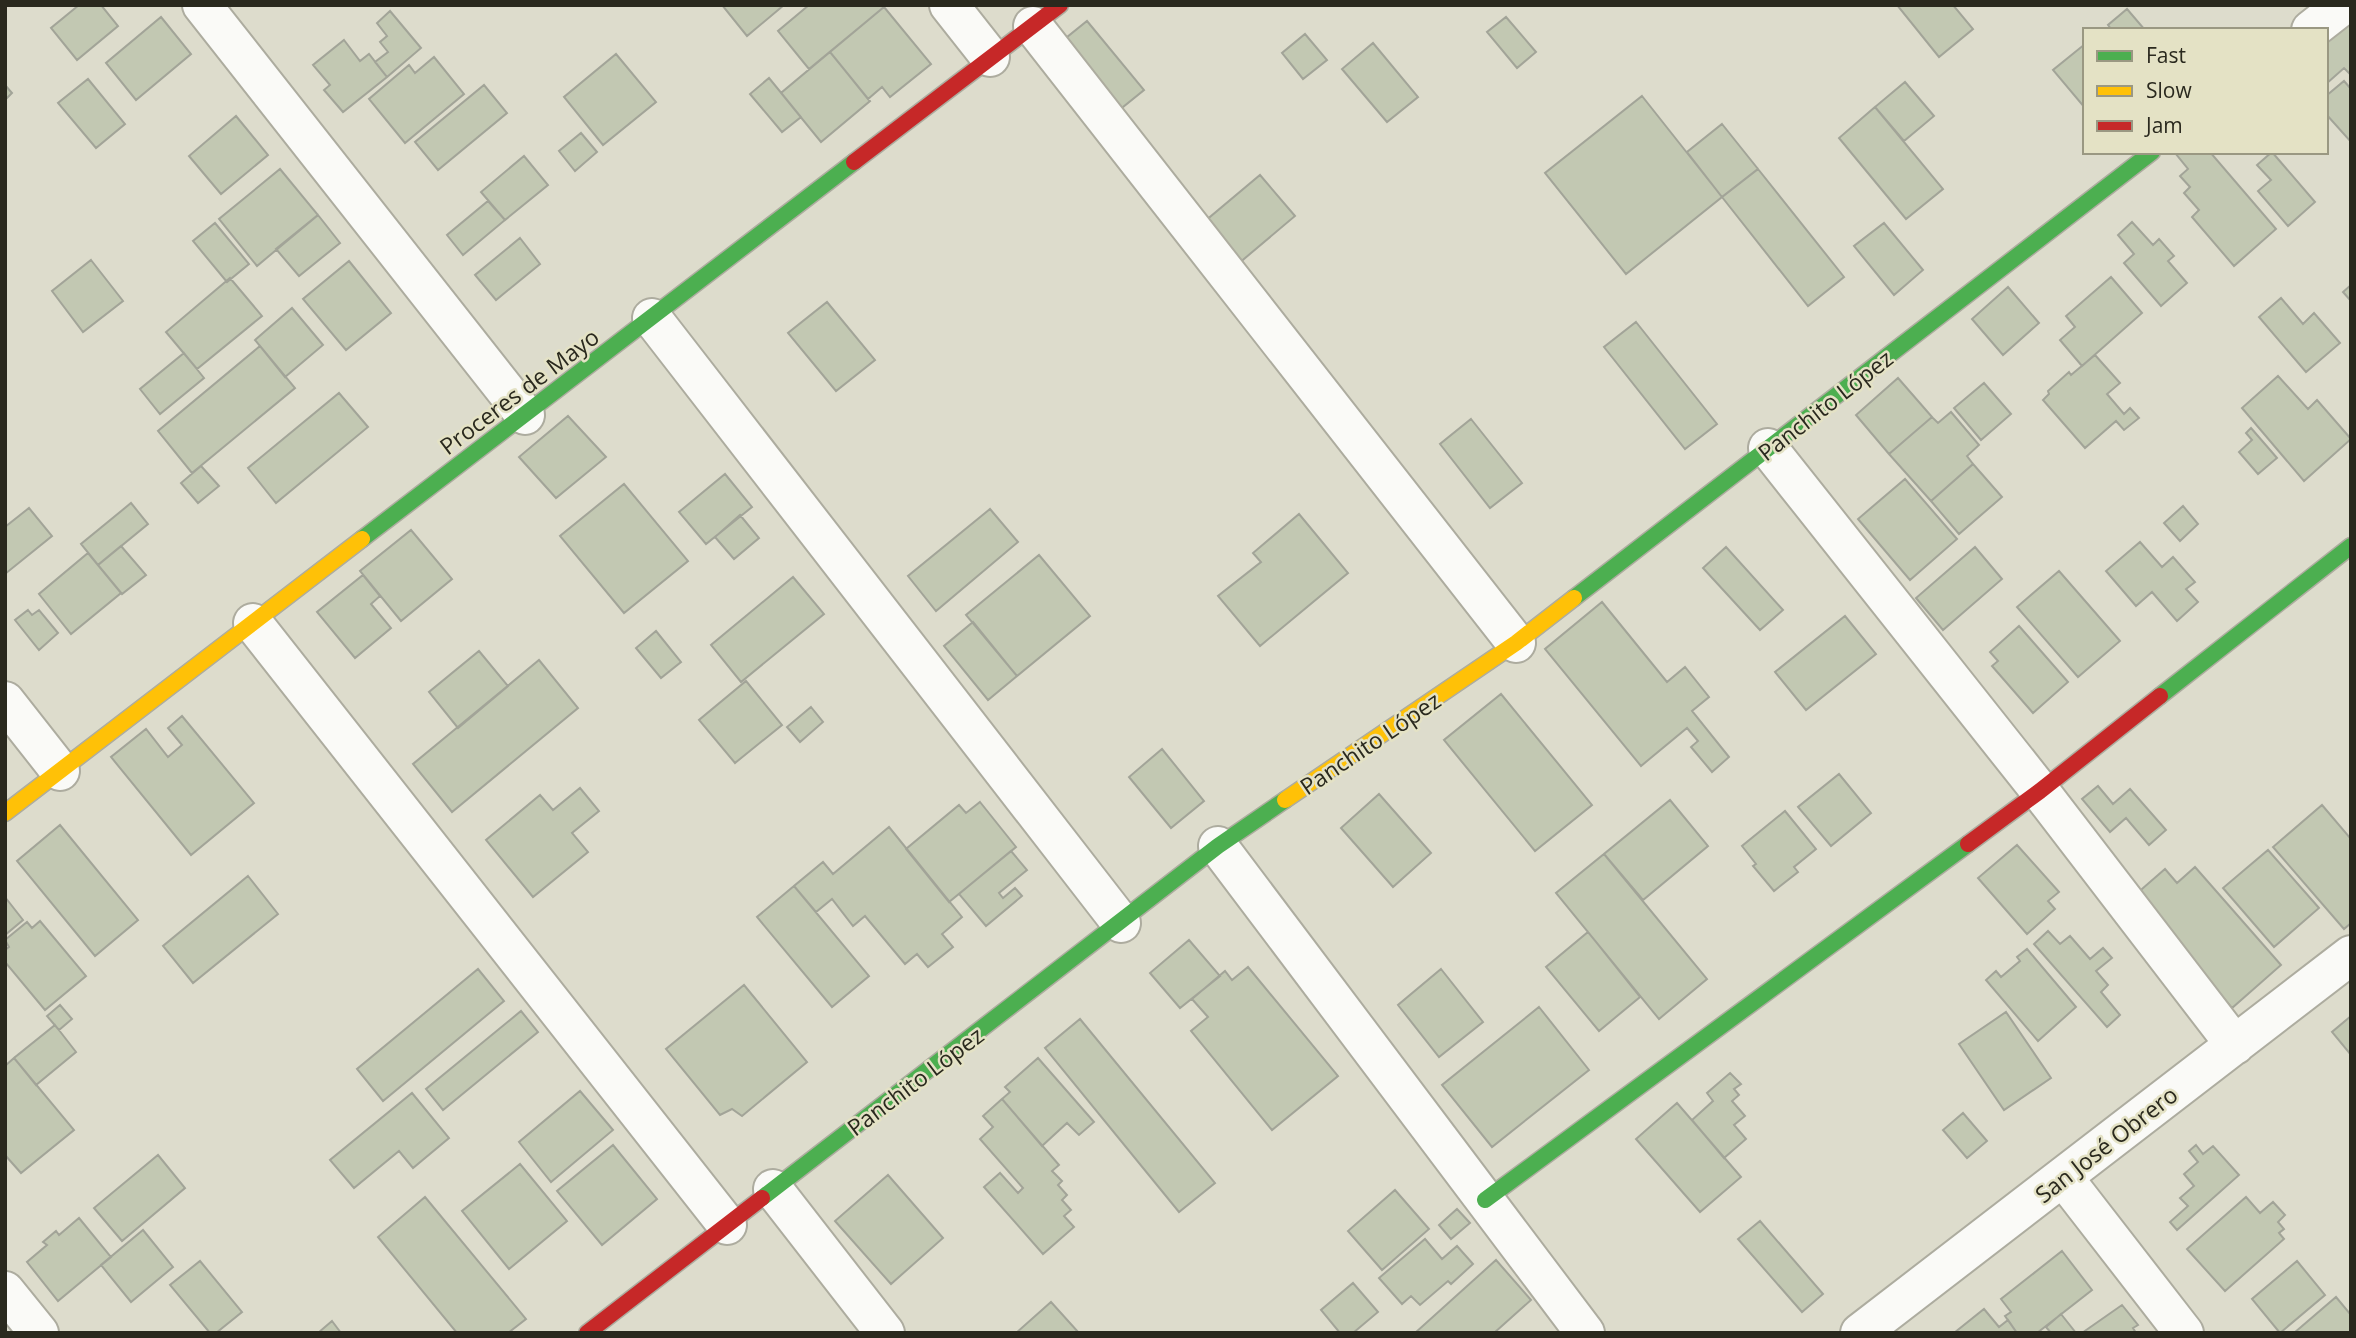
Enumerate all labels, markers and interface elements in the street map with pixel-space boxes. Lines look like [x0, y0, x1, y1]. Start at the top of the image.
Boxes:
legend [2083, 28, 2328, 154]
text: Fast [2146, 41, 2186, 69]
text: Slow [2146, 76, 2192, 104]
text: Jam [2144, 111, 2183, 139]
street label: Proceres de Mayo [433, 320, 605, 462]
street label: Panchito López [1751, 342, 1899, 468]
street label: Panchito López [1293, 684, 1447, 802]
street label: Panchito López [840, 1019, 990, 1143]
street label: San José Obrero [2028, 1078, 2184, 1210]

